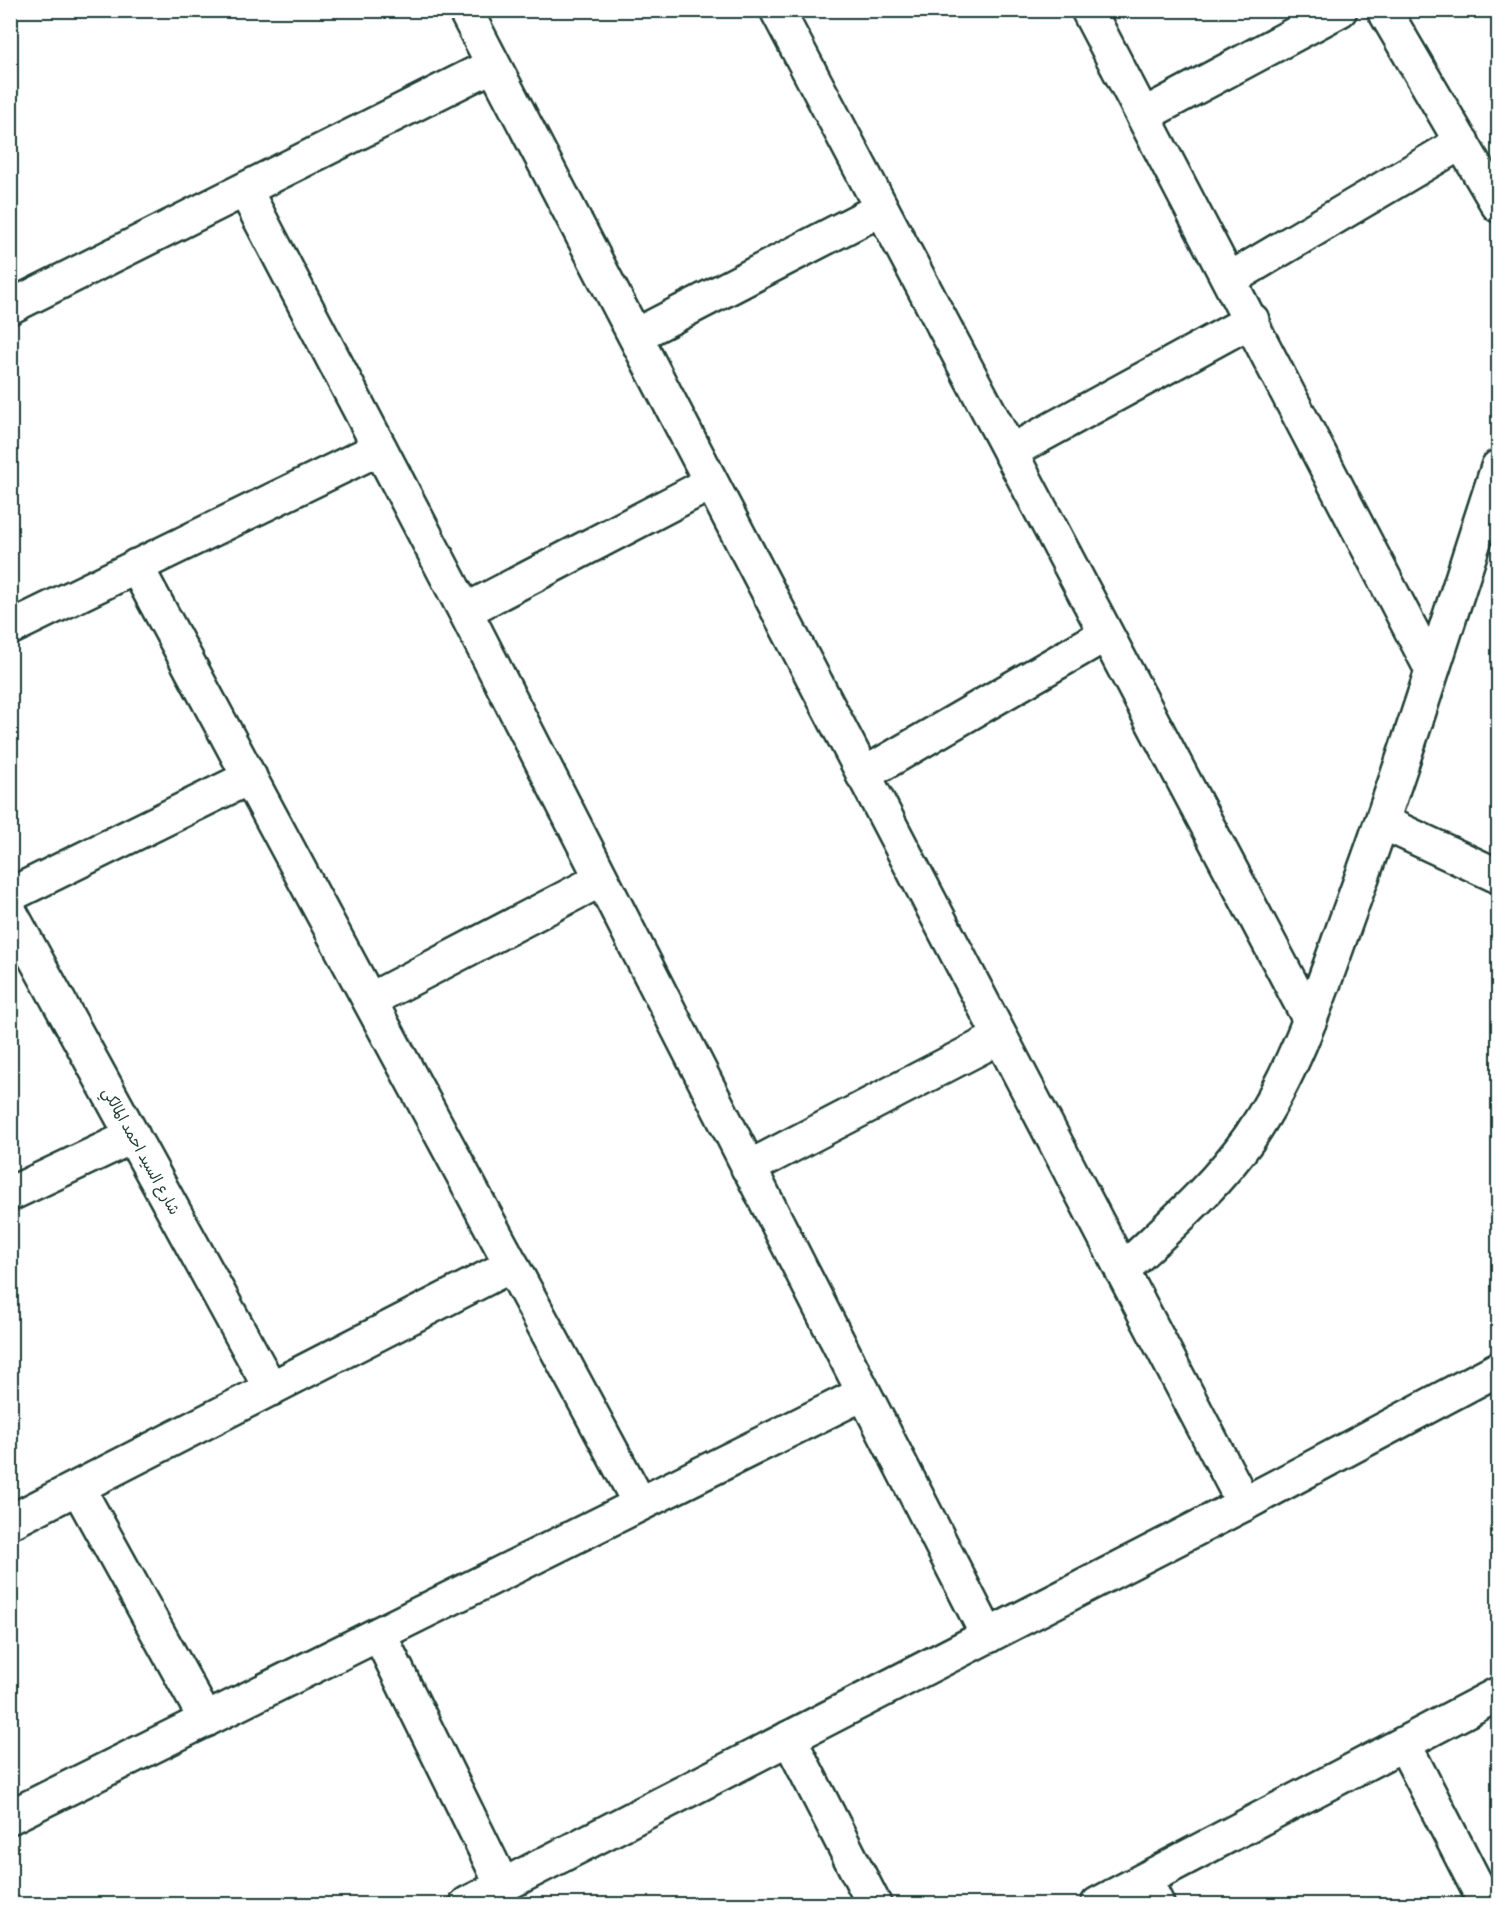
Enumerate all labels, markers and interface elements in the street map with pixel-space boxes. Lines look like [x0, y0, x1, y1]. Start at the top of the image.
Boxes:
street label: شارع السيد احمد المالكي [95, 1084, 184, 1220]

